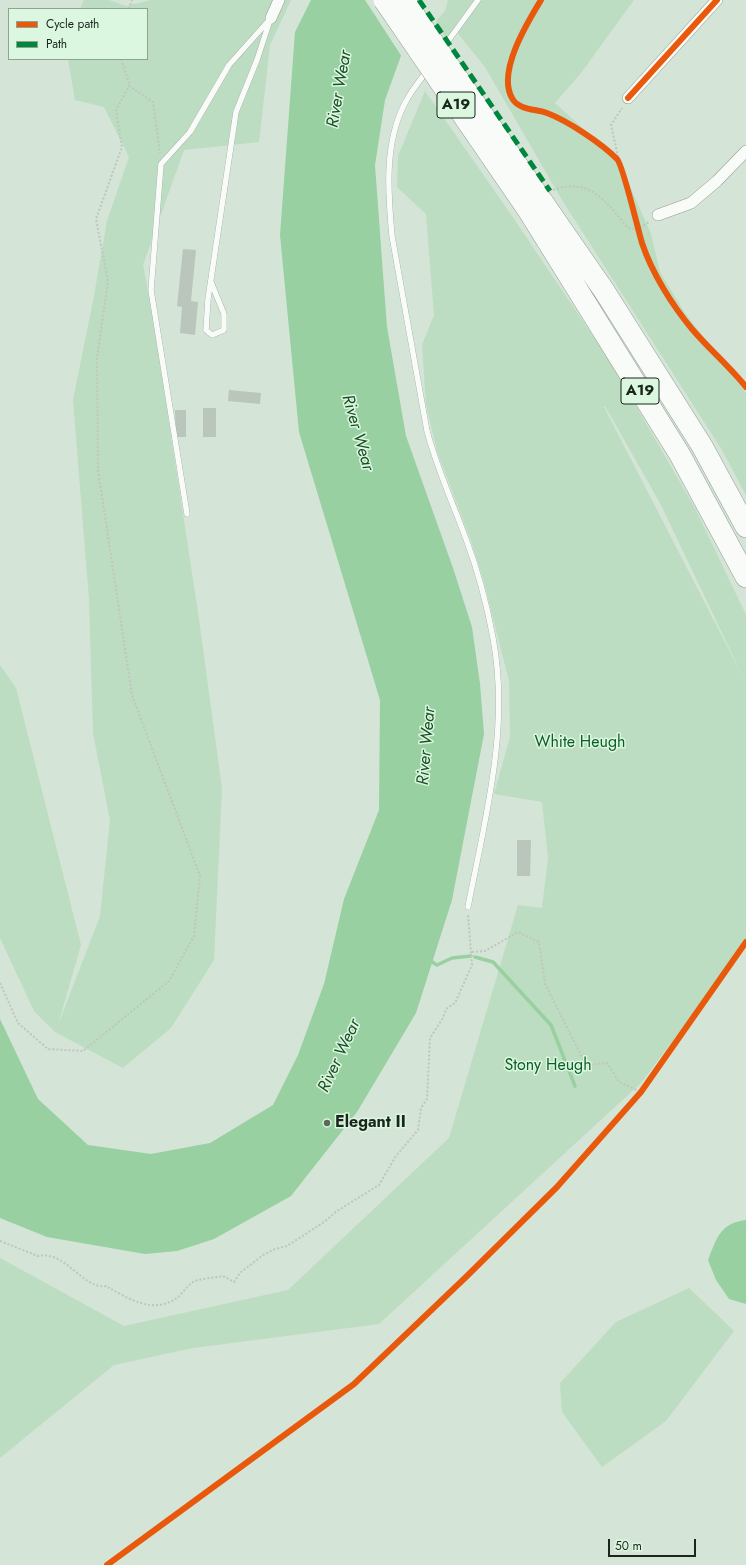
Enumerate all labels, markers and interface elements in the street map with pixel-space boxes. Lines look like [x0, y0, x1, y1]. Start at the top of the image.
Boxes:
legend [8, 8, 148, 60]
text: Cycle path [46, 15, 99, 33]
text: Path [46, 35, 67, 53]
water label: River Wear [323, 49, 357, 129]
road number: A19 [437, 92, 475, 118]
road number: A19 [621, 378, 659, 404]
water label: River Wear [336, 393, 378, 473]
water label: River Wear [413, 706, 441, 786]
park label: White Heugh [535, 733, 625, 753]
water label: River Wear [314, 1016, 366, 1096]
park label: Stony Heugh [504, 1056, 592, 1076]
place label: Elegant II [335, 1113, 406, 1133]
marker: Elegant II [322, 1118, 332, 1128]
scale bar [610, 1531, 698, 1557]
text: 50 m [615, 1537, 642, 1555]

